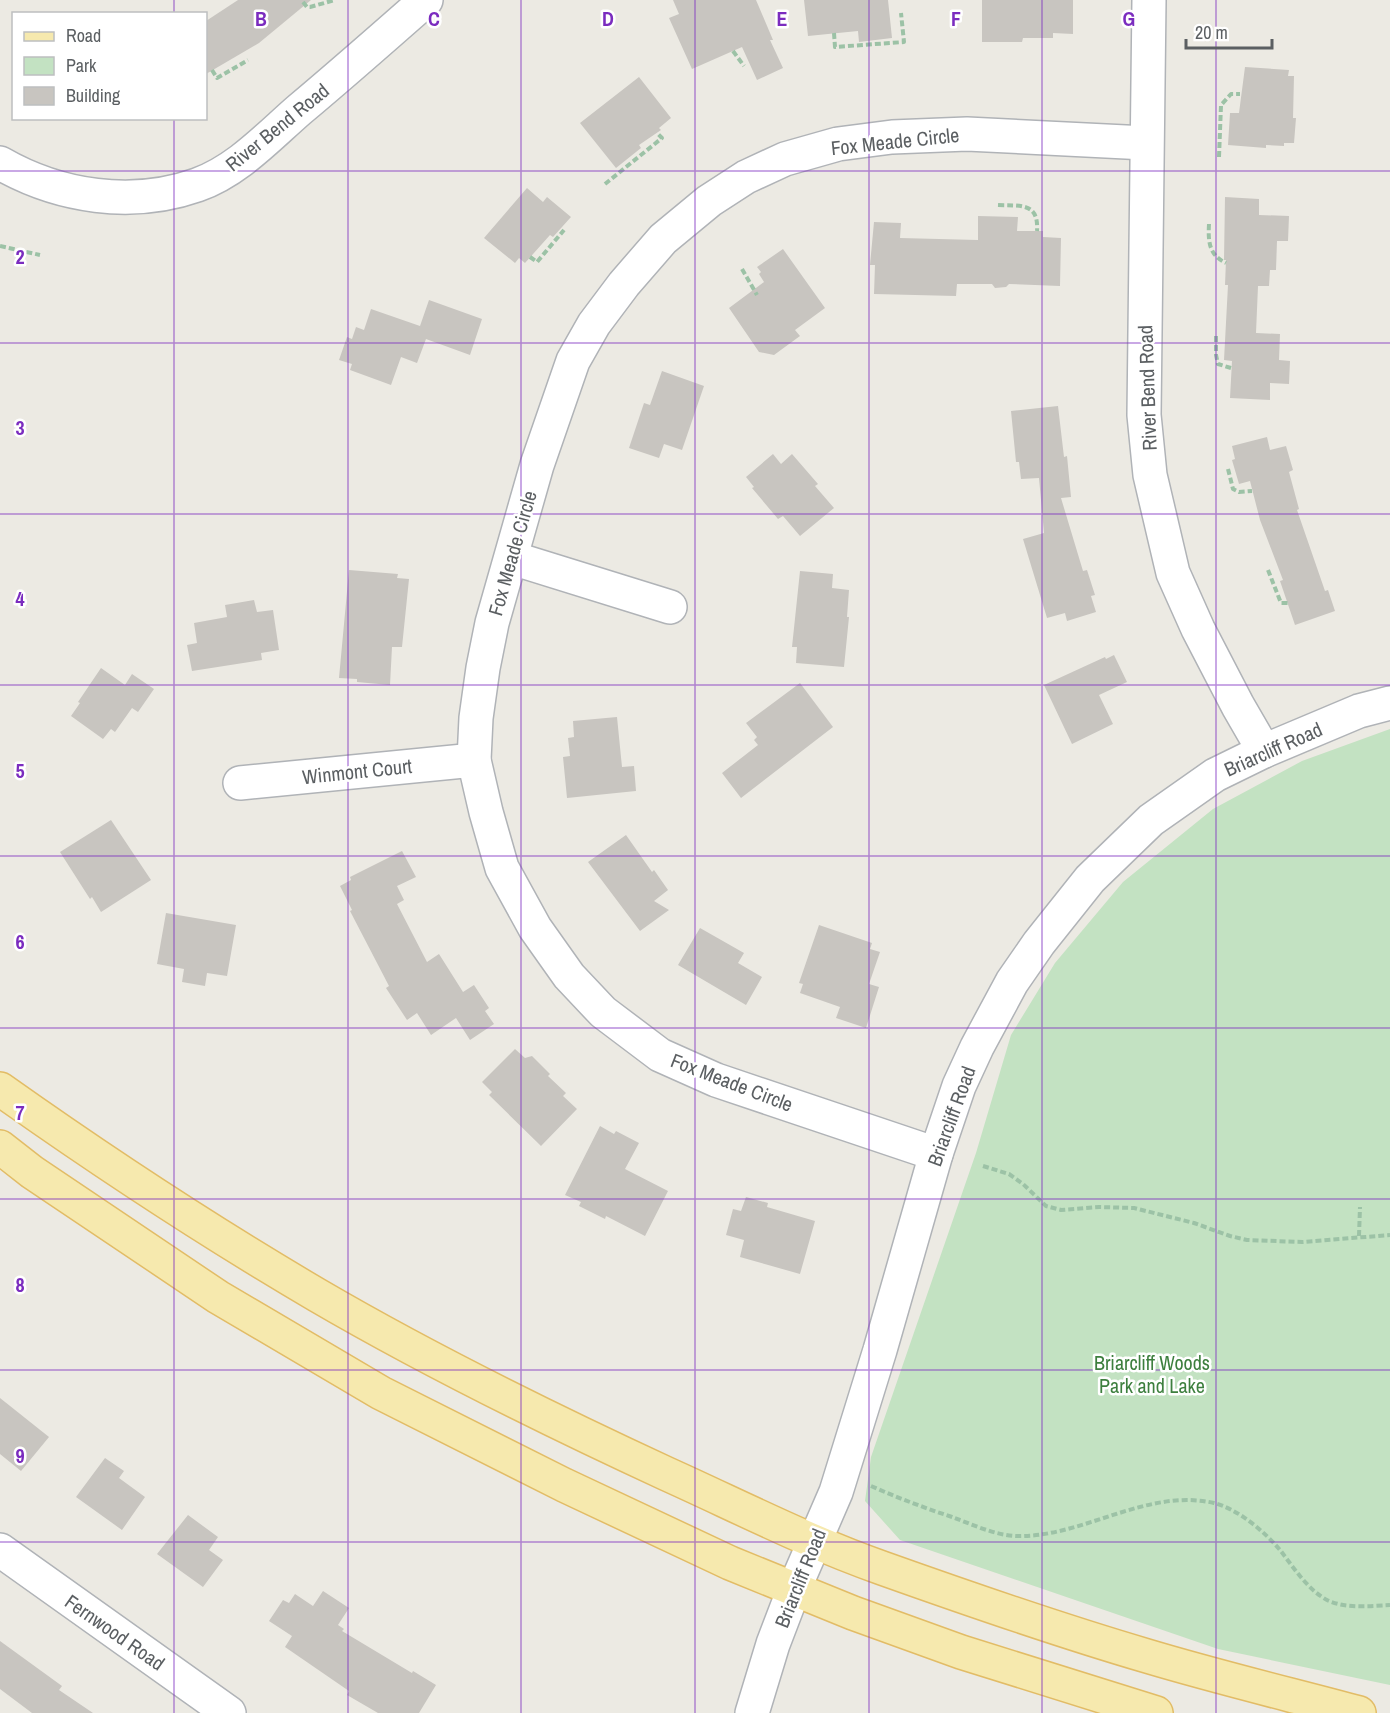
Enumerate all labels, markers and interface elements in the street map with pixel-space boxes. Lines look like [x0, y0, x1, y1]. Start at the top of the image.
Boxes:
text: B [255, 5, 267, 32]
text: C [428, 5, 440, 32]
text: D [602, 5, 614, 32]
text: E [777, 5, 788, 32]
text: F [951, 5, 961, 32]
text: G [1123, 5, 1135, 32]
legend [12, 12, 207, 120]
scale bar [1186, 12, 1272, 50]
text: 20 m [1195, 20, 1228, 45]
text: Road [66, 23, 101, 48]
text: Park [66, 53, 97, 78]
street label: River Bend Road [220, 77, 334, 177]
text: Building [66, 83, 121, 108]
street label: Fox Meade Circle [830, 121, 960, 161]
text: 2 [15, 243, 25, 270]
street label: River Bend Road [1131, 325, 1163, 451]
text: 3 [15, 414, 25, 441]
street label: Fox Meade Circle [481, 487, 543, 619]
text: 4 [15, 585, 25, 612]
street label: Briarcliff Road [1220, 715, 1326, 783]
street label: Winmont Court [301, 752, 414, 790]
text: 5 [15, 757, 25, 784]
text: 6 [15, 928, 25, 955]
street label: Fox Meade Circle [667, 1046, 797, 1118]
street label: Briarcliff Road [920, 1062, 982, 1170]
text: 7 [15, 1099, 25, 1126]
text: 8 [15, 1271, 25, 1298]
park label: Briarcliff Woods Park and Lake [1094, 1349, 1210, 1399]
text: 9 [15, 1442, 25, 1469]
street label: Briarcliff Road [768, 1524, 832, 1632]
street label: Fernwood Road [60, 1588, 170, 1676]

